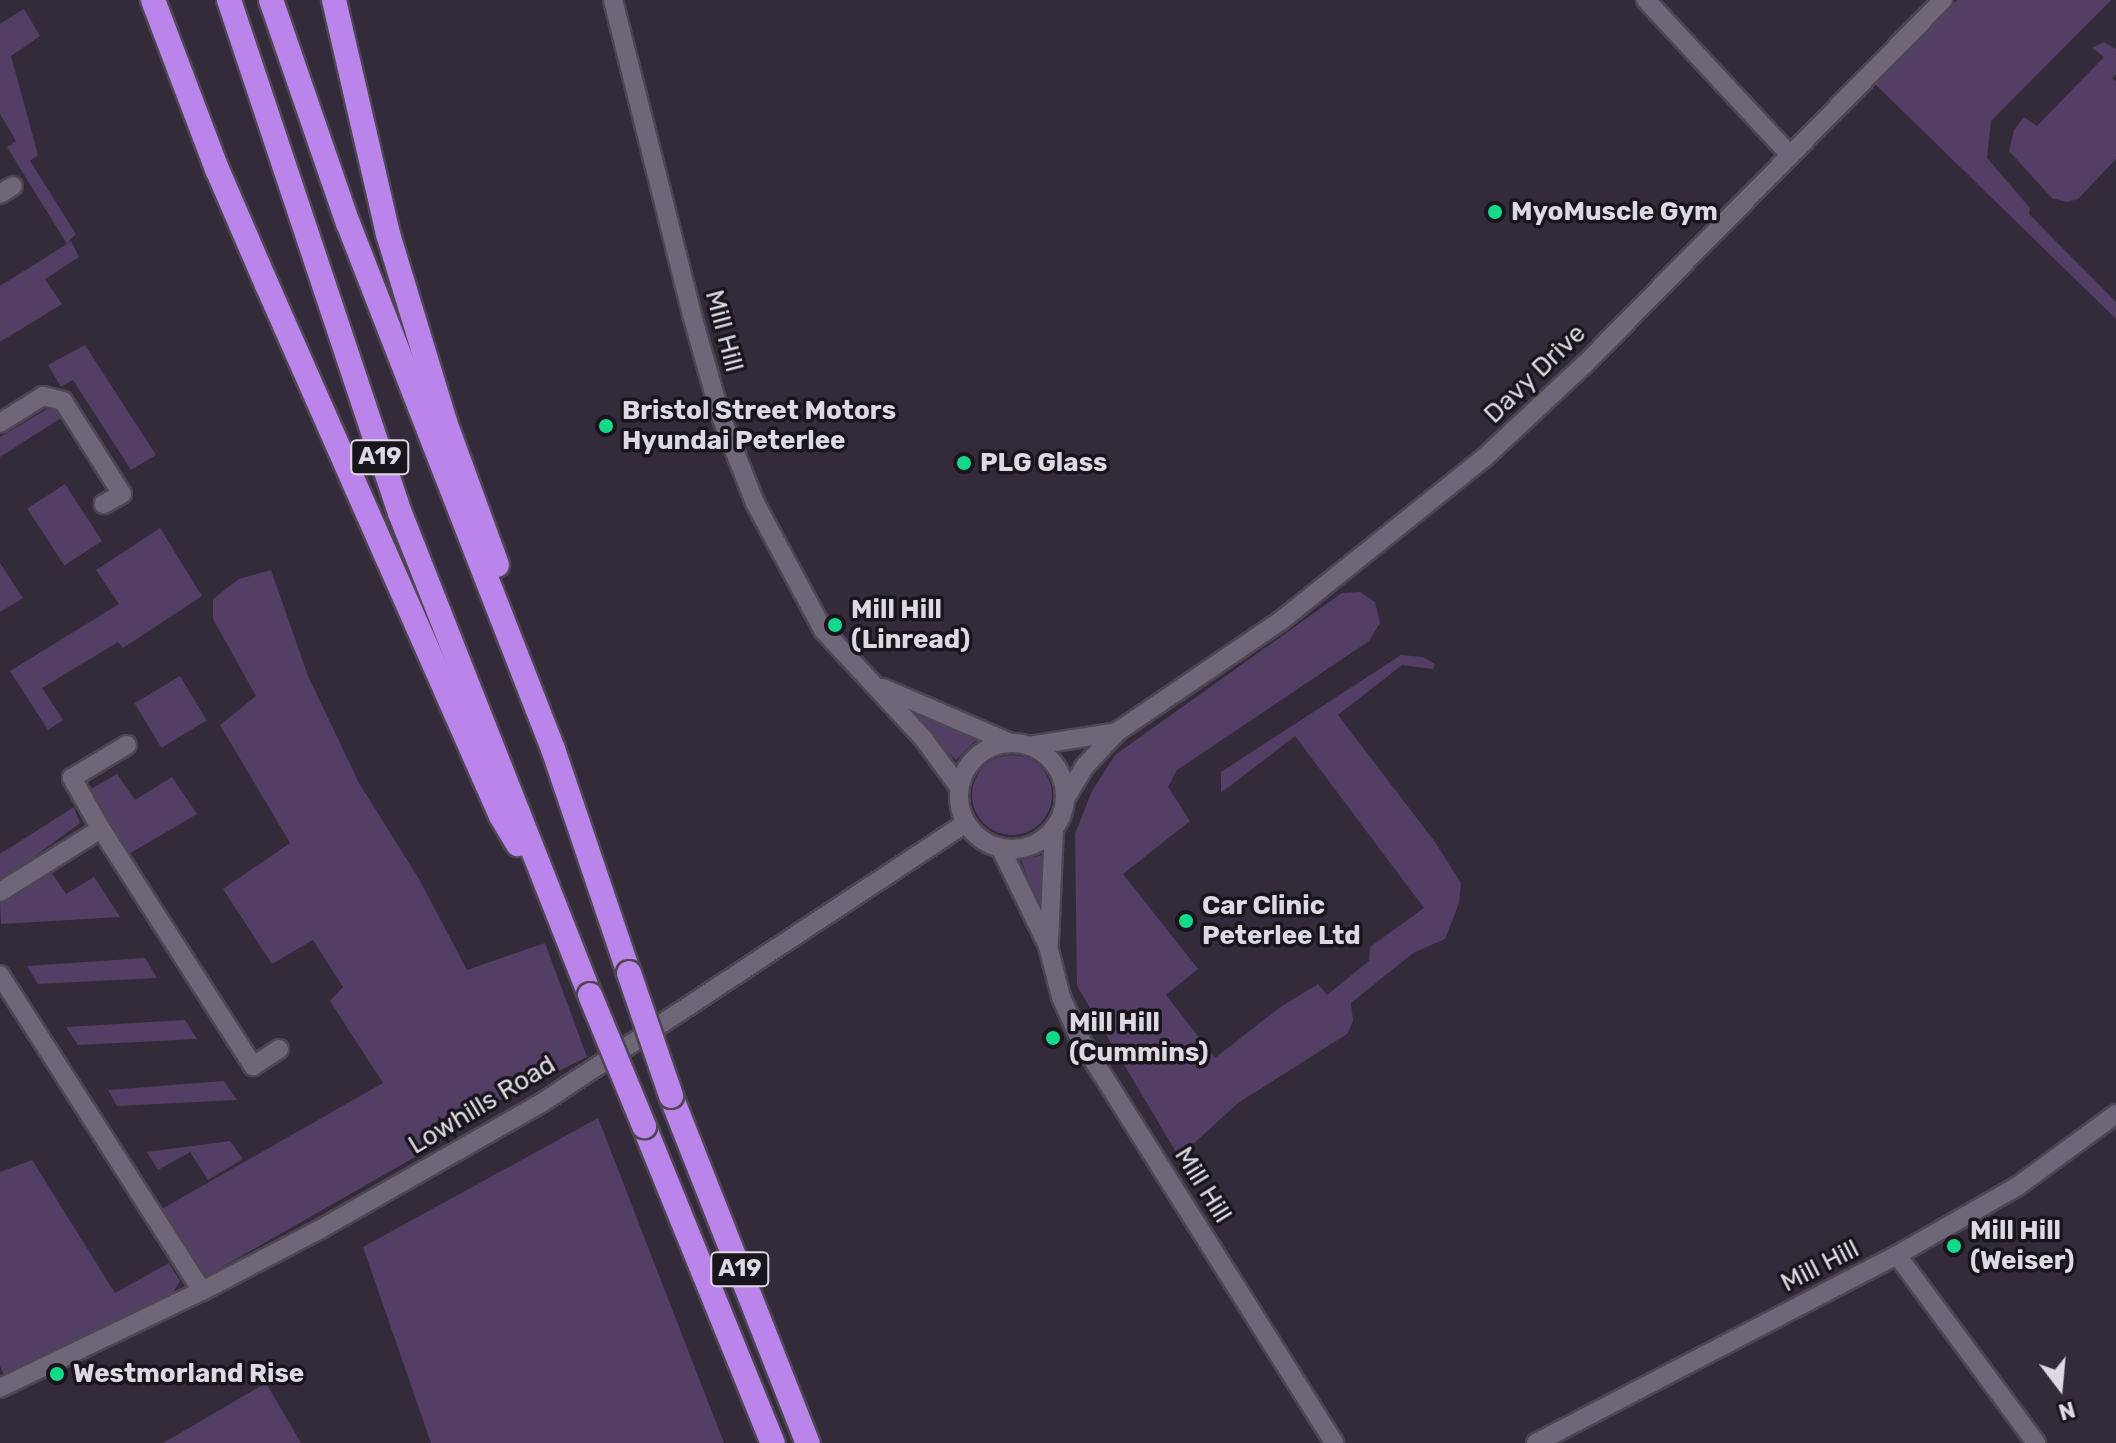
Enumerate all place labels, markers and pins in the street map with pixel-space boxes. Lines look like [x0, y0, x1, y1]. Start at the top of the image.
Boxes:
place label: MyoMuscle Gym [1511, 196, 1718, 228]
marker: MyoMuscle Gym [1486, 203, 1504, 221]
place label: Bristol Street Motors Hyundai Peterlee [622, 395, 896, 456]
marker: Bristol Street Motors Hyundai Peterlee [597, 417, 615, 435]
place label: PLG Glass [980, 447, 1107, 479]
marker: PLG Glass [955, 454, 973, 472]
place label: Mill Hill (Linread) [851, 594, 970, 656]
marker: Mill Hill (Linread) [826, 616, 844, 634]
place label: Car Clinic Peterlee Ltd [1202, 890, 1361, 952]
marker: Car Clinic Peterlee Ltd [1177, 912, 1195, 930]
place label: Mill Hill (Cummins) [1069, 1007, 1208, 1068]
marker: Mill Hill (Cummins) [1044, 1029, 1062, 1047]
place label: Mill Hill (Weiser) [1970, 1215, 2075, 1276]
marker: Mill Hill (Weiser) [1945, 1237, 1963, 1255]
place label: Westmorland Rise [73, 1358, 304, 1390]
marker: Westmorland Rise [48, 1365, 66, 1383]

